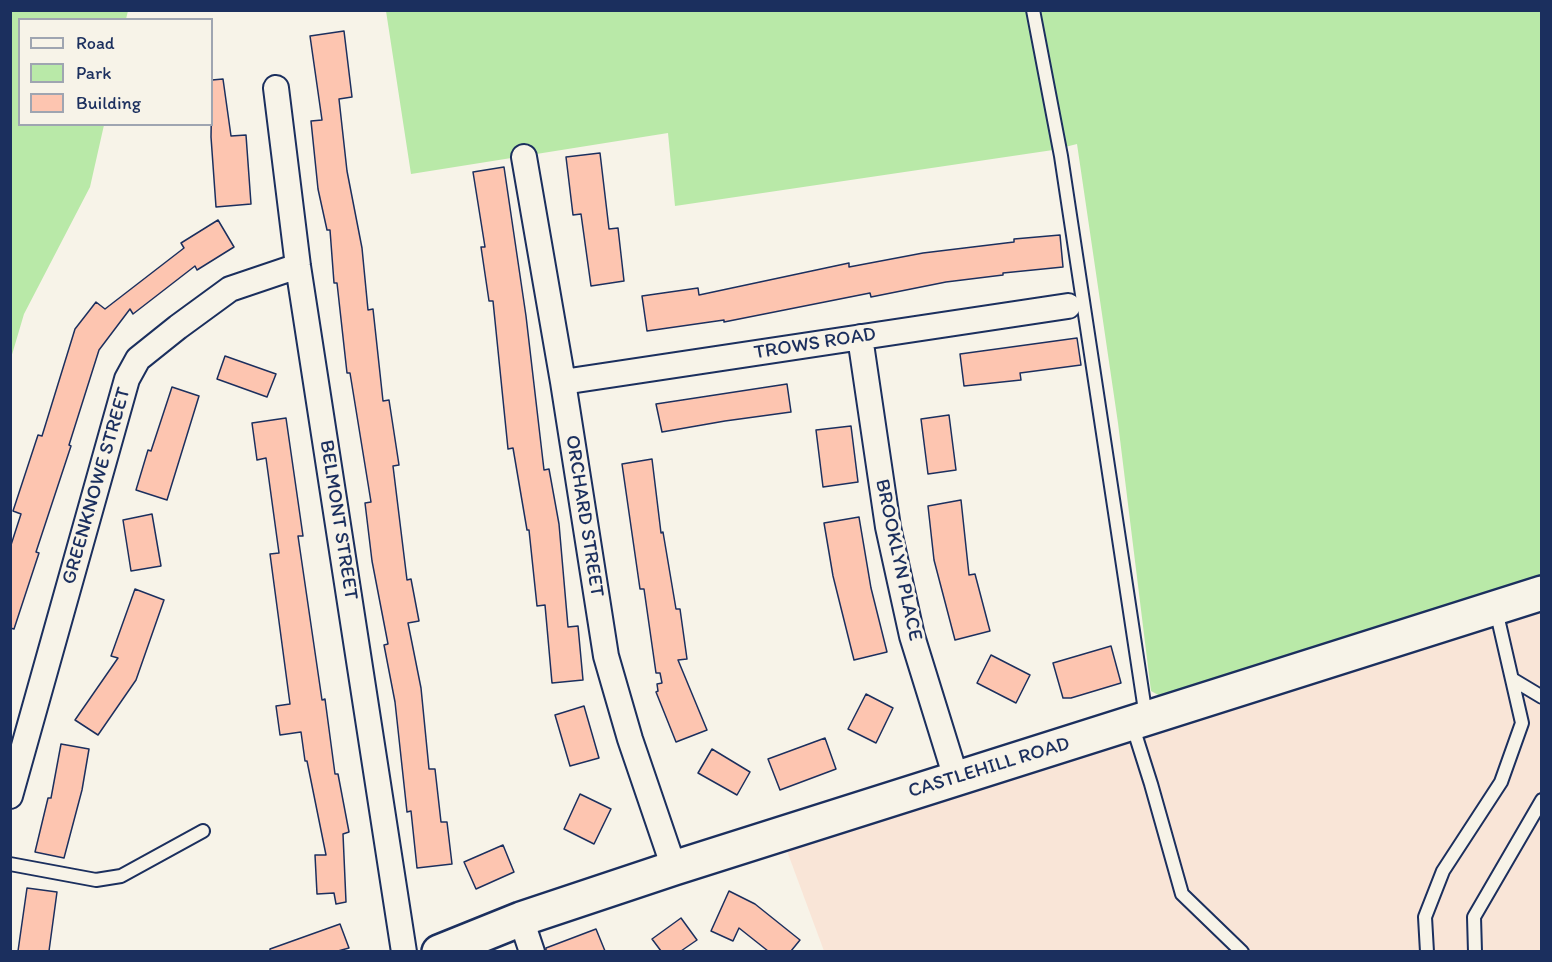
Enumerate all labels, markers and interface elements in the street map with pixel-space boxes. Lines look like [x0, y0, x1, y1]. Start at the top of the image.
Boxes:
legend [18, 18, 213, 126]
text: Road [76, 32, 115, 54]
text: Park [76, 62, 111, 84]
text: Building [76, 92, 141, 114]
street label: TROWS ROAD [752, 323, 878, 365]
street label: GREENKNOWE STREET [57, 385, 137, 587]
street label: ORCHARD STREET [559, 433, 609, 599]
street label: BELMONT STREET [314, 438, 362, 602]
street label: BROOKLYN PLACE [869, 477, 927, 643]
street label: CASTLEHILL ROAD [905, 732, 1073, 804]

